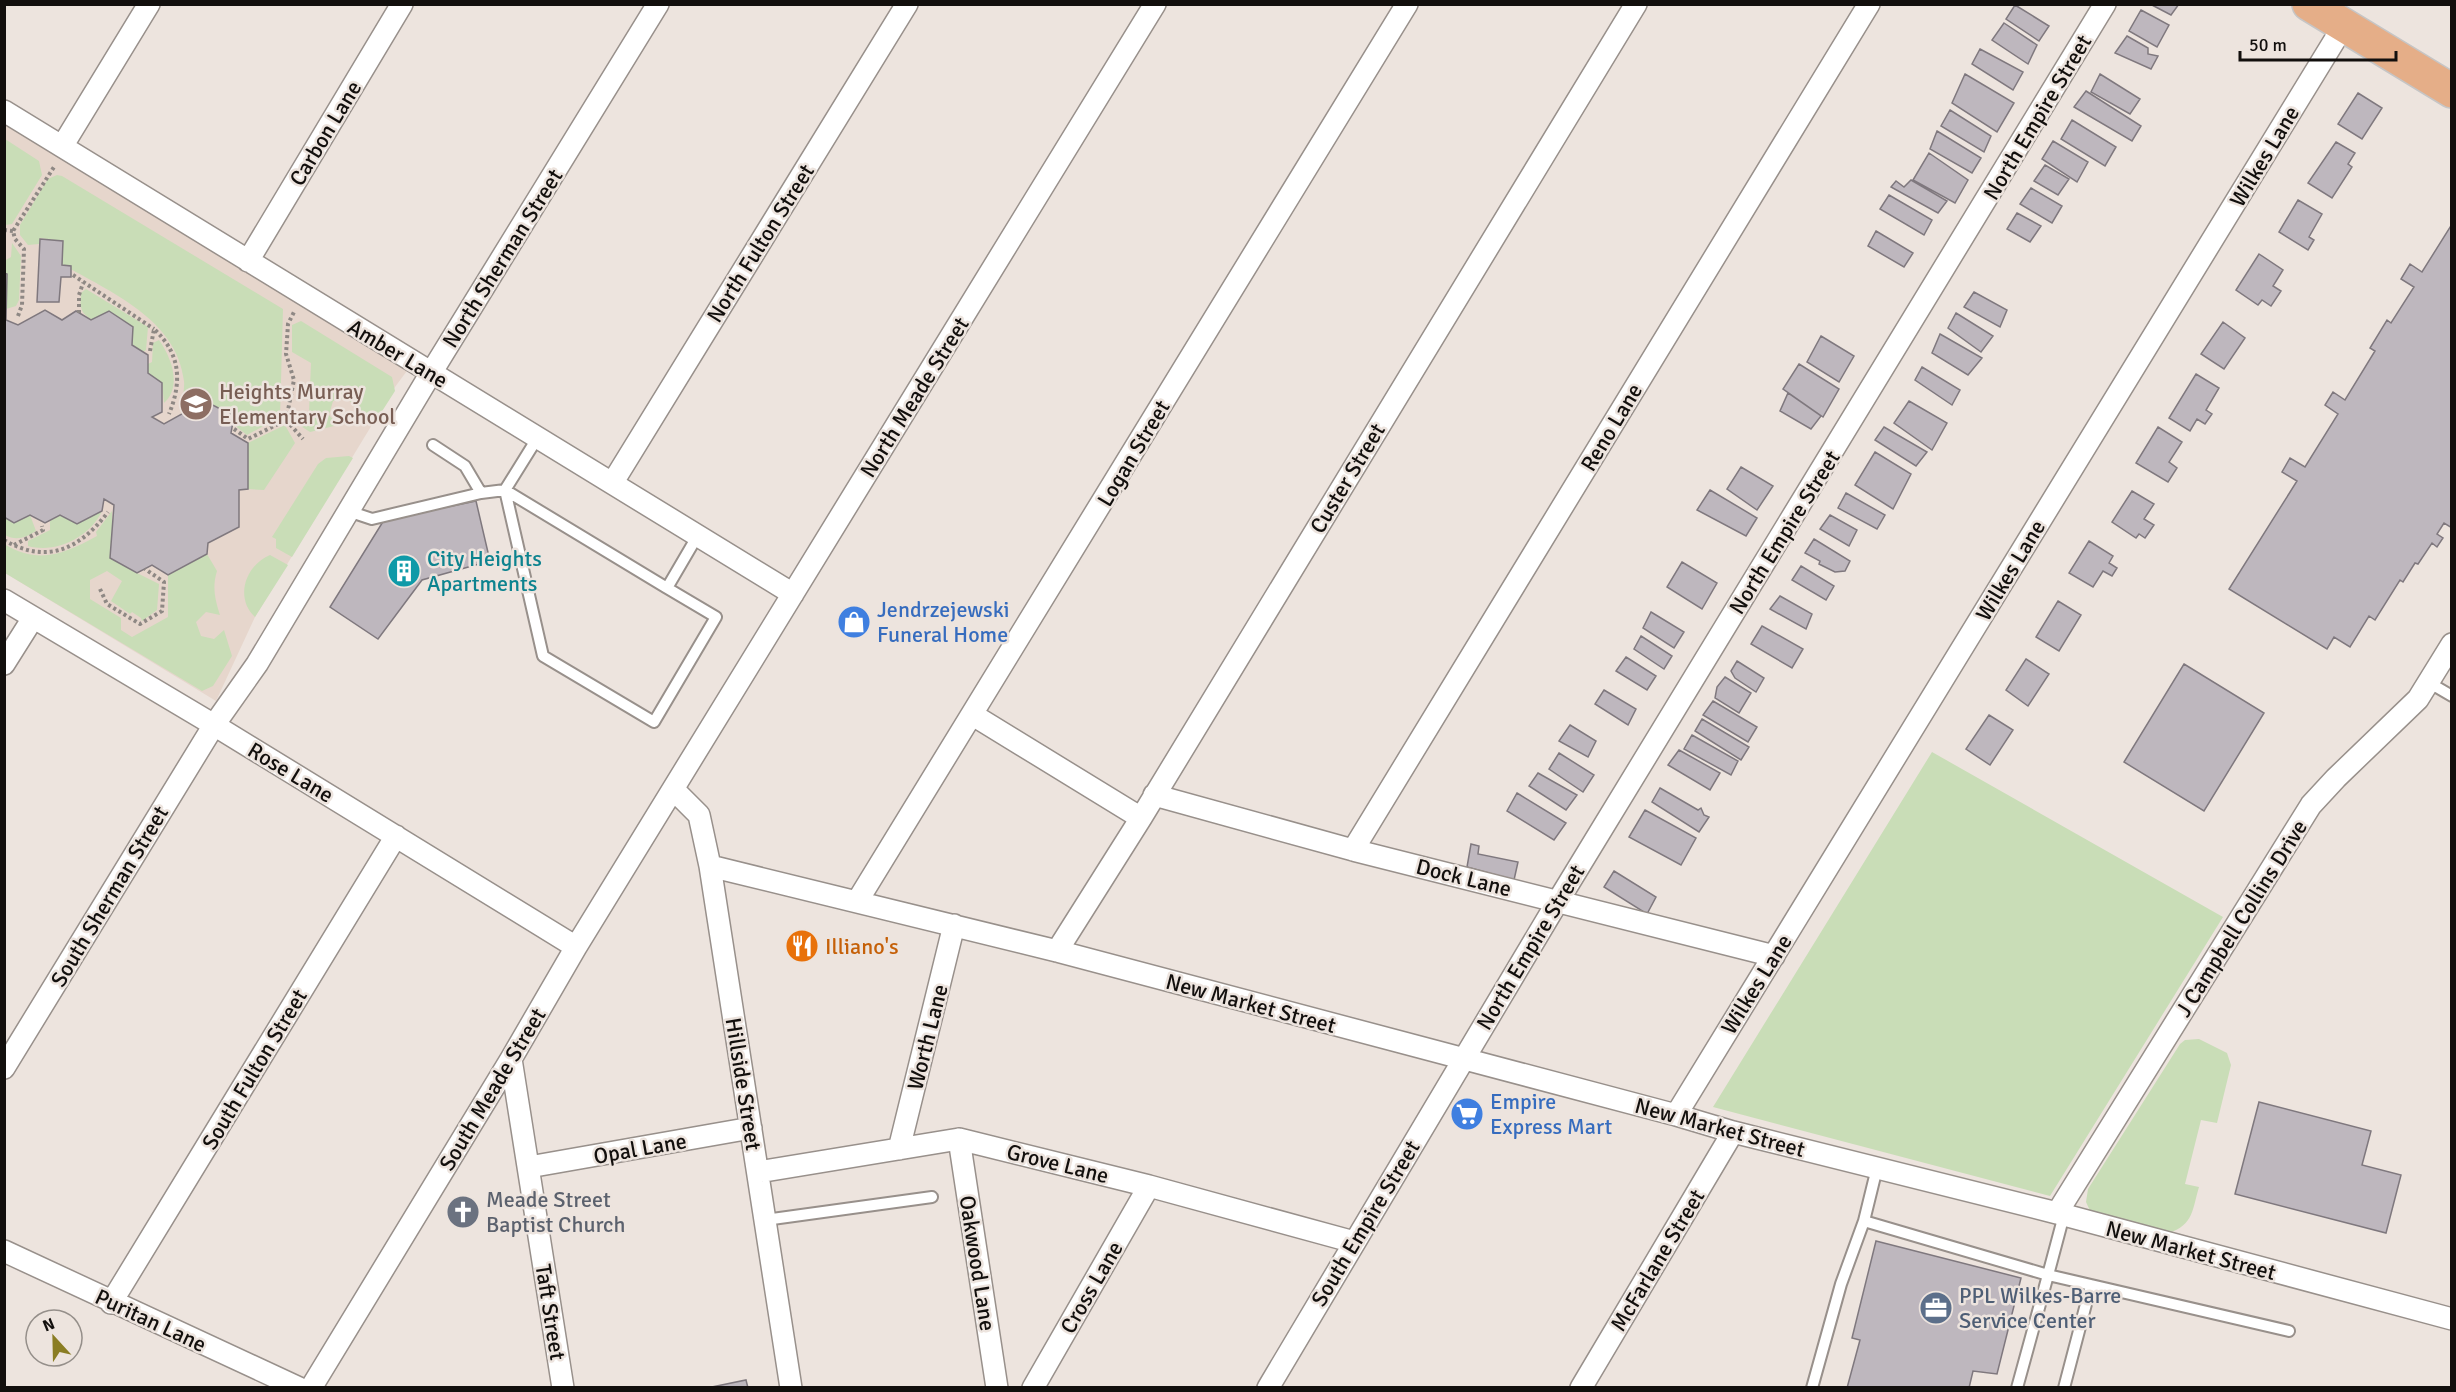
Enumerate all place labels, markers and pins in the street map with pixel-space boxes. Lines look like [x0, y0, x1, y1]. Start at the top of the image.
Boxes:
place label: Heights Murray Elementary School [219, 378, 396, 430]
school or university icon: Heights Murray Elementary School [178, 386, 214, 422]
place label: City Heights Apartments [427, 545, 542, 597]
building icon: City Heights Apartments [386, 553, 422, 589]
place label: Jendrzejewski Funeral Home [877, 596, 1010, 648]
shop icon: Jendrzejewski Funeral Home [836, 604, 872, 640]
restaurant icon: Illiano's [784, 928, 820, 964]
place label: Illiano's [825, 933, 899, 960]
place label: Empire Express Mart [1490, 1088, 1612, 1140]
supermarket icon: Empire Express Mart [1449, 1096, 1485, 1132]
place label: Meade Street Baptist Church [486, 1186, 625, 1238]
church icon: Meade Street Baptist Church [445, 1194, 481, 1230]
place label: PPL Wilkes-Barre Service Center [1959, 1282, 2121, 1334]
office icon: PPL Wilkes-Barre Service Center [1918, 1290, 1954, 1326]

